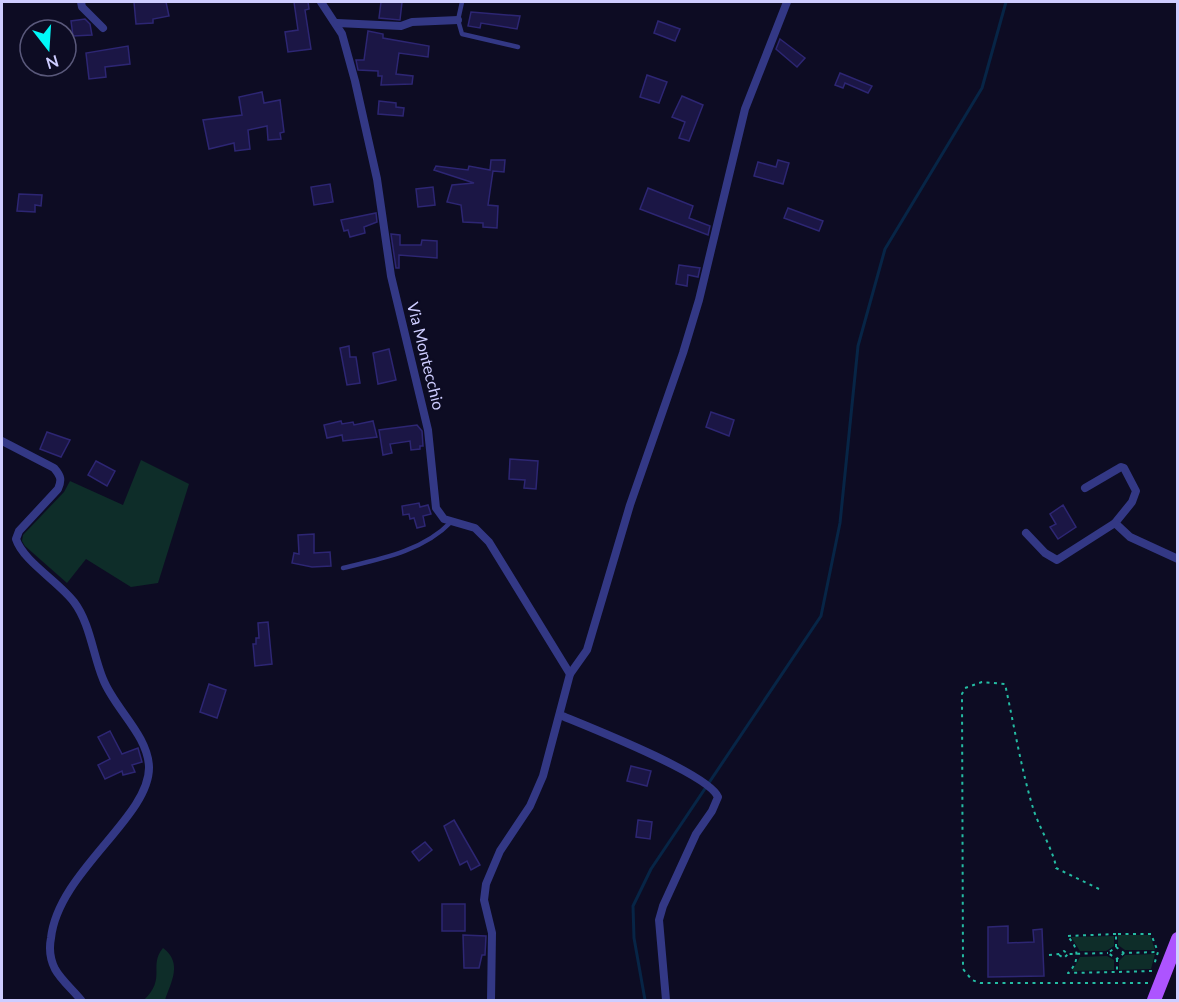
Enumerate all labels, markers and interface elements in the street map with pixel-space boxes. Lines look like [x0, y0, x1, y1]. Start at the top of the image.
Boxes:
north arrow [18, 18, 78, 78]
text: N [44, 52, 61, 74]
street label: Via Montecchio [404, 300, 449, 412]

